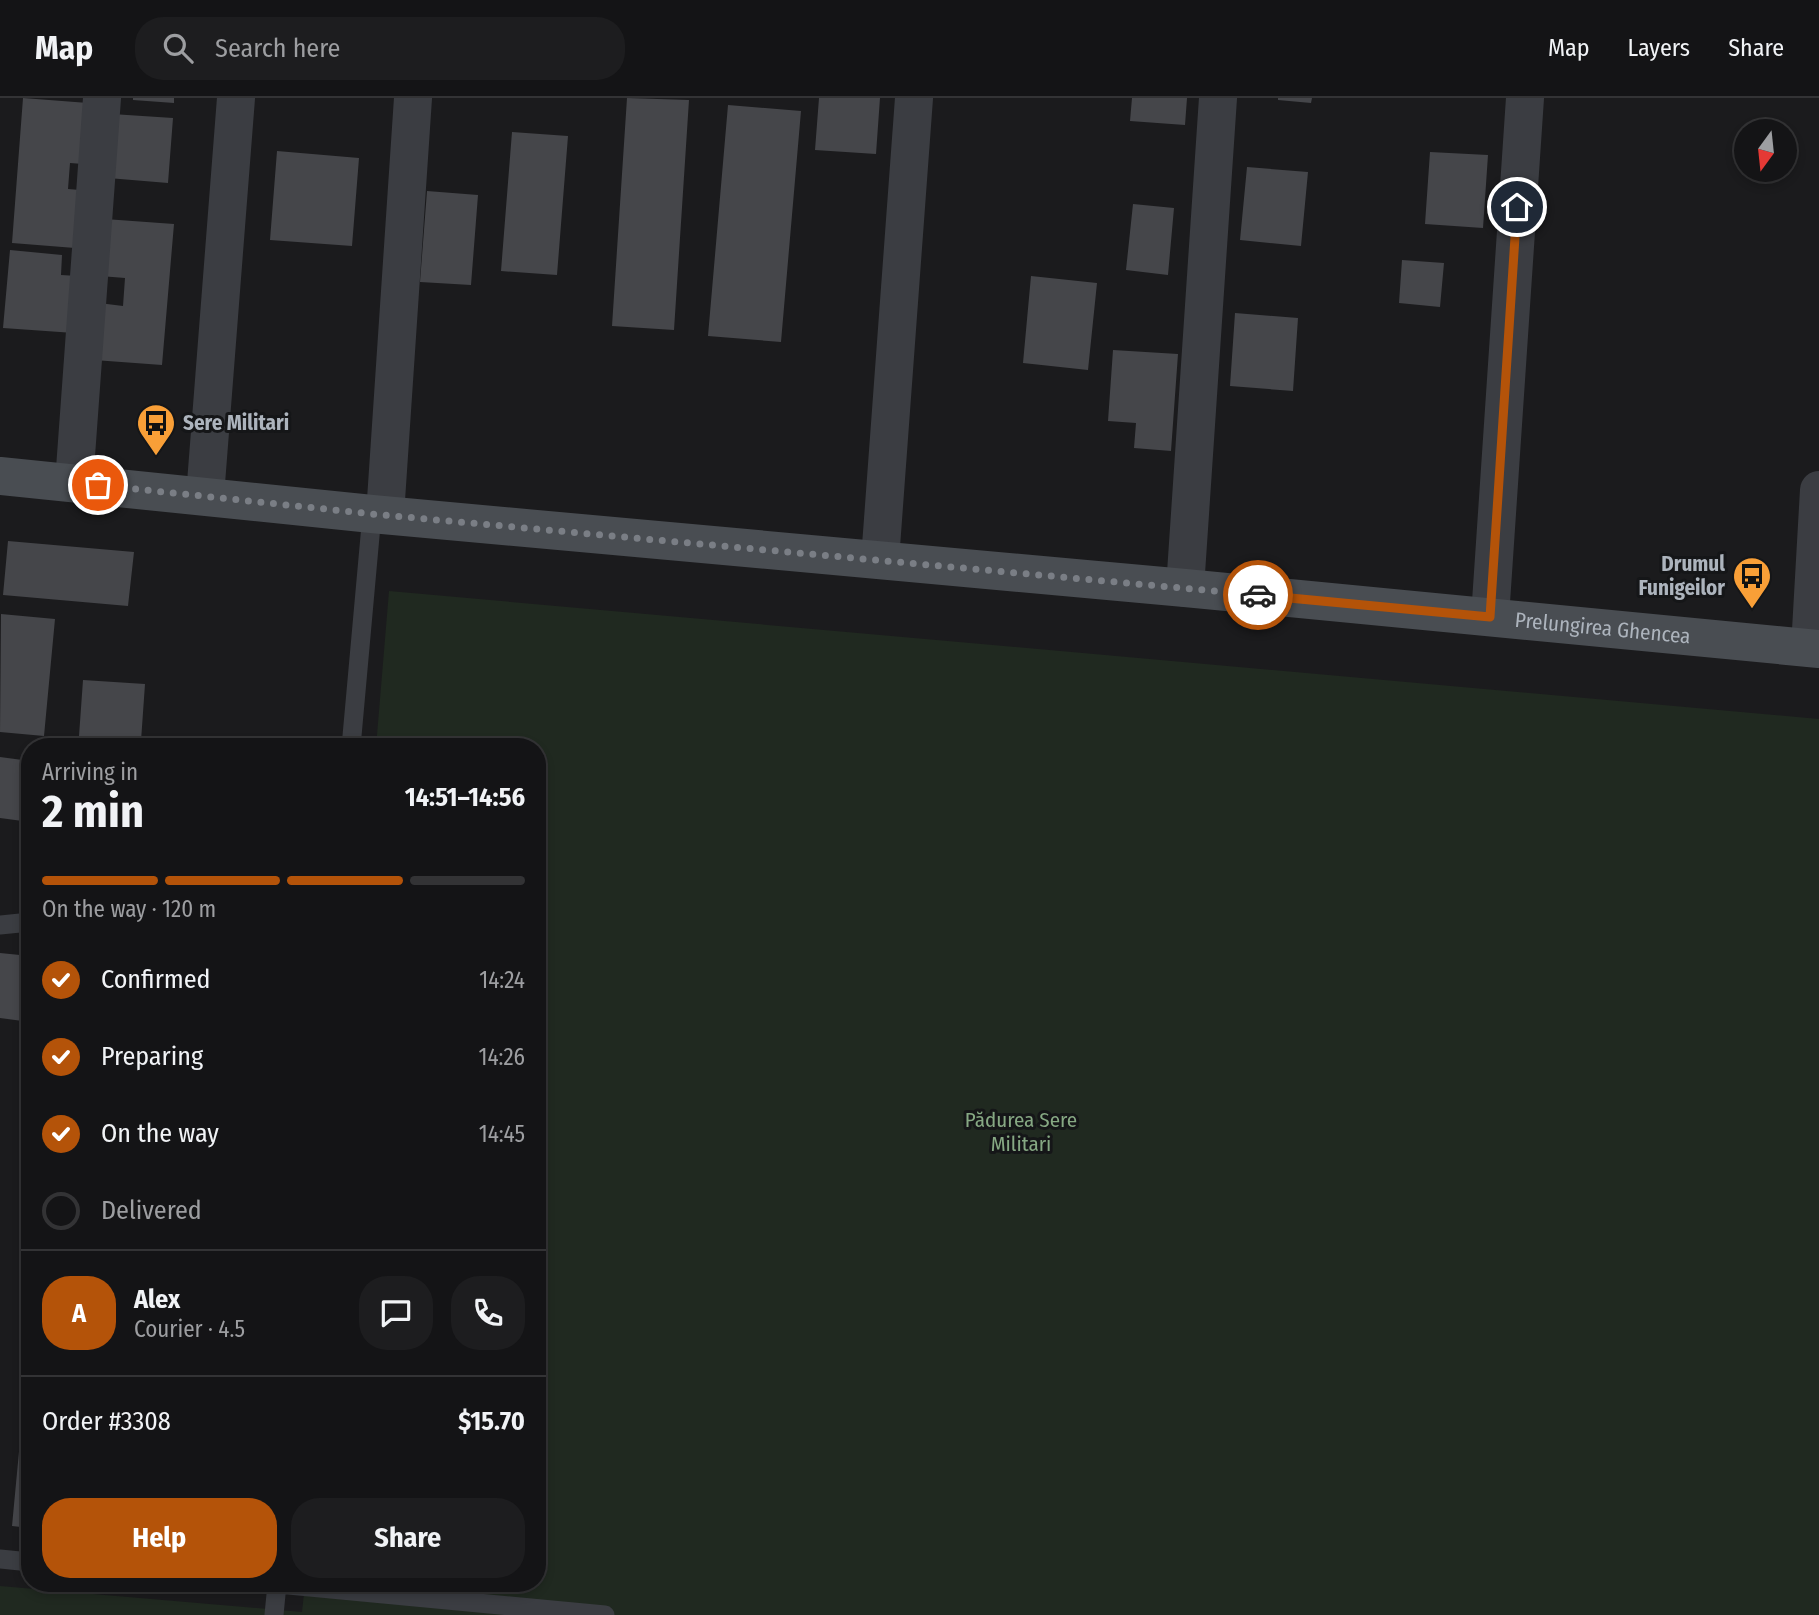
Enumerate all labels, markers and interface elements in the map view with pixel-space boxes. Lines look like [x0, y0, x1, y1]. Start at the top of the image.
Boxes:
search box [135, 17, 625, 80]
text: Map [35, 28, 93, 68]
icon: search [159, 29, 197, 67]
text: Search here [215, 33, 340, 64]
text: Map [1548, 34, 1590, 62]
text: Layers [1628, 34, 1690, 62]
text: Share [1728, 34, 1784, 62]
north arrow [1734, 119, 1797, 182]
map controls [1734, 119, 1797, 182]
pin [1487, 177, 1547, 237]
icon: home [1498, 188, 1536, 226]
bus stop icon: Sere Militari [135, 402, 177, 457]
place label: Sere Militari [183, 410, 289, 436]
pin [68, 455, 128, 515]
icon: bag [79, 466, 117, 504]
place label: Drumul Funigeilor [1639, 551, 1725, 601]
bus stop icon: Drumul Funigeilor [1731, 555, 1773, 610]
courier [1223, 560, 1293, 630]
icon: car [1239, 576, 1277, 614]
street label: Prelungirea Ghencea [1514, 607, 1692, 650]
text: Arriving in [42, 758, 138, 786]
text: 14:51–14:56 [405, 782, 525, 813]
text: 2 min [42, 784, 144, 839]
text: On the way · 120 m [42, 895, 216, 923]
icon: check [42, 961, 80, 999]
text: Confirmed [101, 964, 211, 995]
text: 14:24 [479, 966, 525, 994]
icon: check [42, 1038, 80, 1076]
text: Preparing [101, 1041, 203, 1072]
text: 14:26 [478, 1043, 525, 1071]
park label: Pădurea Sere Militari [965, 1107, 1077, 1157]
icon: check [42, 1115, 80, 1153]
text: On the way [101, 1118, 219, 1149]
text: 14:45 [479, 1120, 525, 1148]
text: Delivered [101, 1195, 202, 1226]
button: chat [359, 1276, 433, 1350]
button: phone [451, 1276, 525, 1350]
text: Alex [134, 1284, 180, 1315]
text: A [72, 1298, 86, 1329]
text: Courier · 4.5 [134, 1315, 245, 1343]
text: Order #3308 [42, 1406, 171, 1437]
text: $15.70 [458, 1406, 525, 1437]
button: Help [42, 1498, 277, 1578]
button: Share [291, 1498, 525, 1578]

